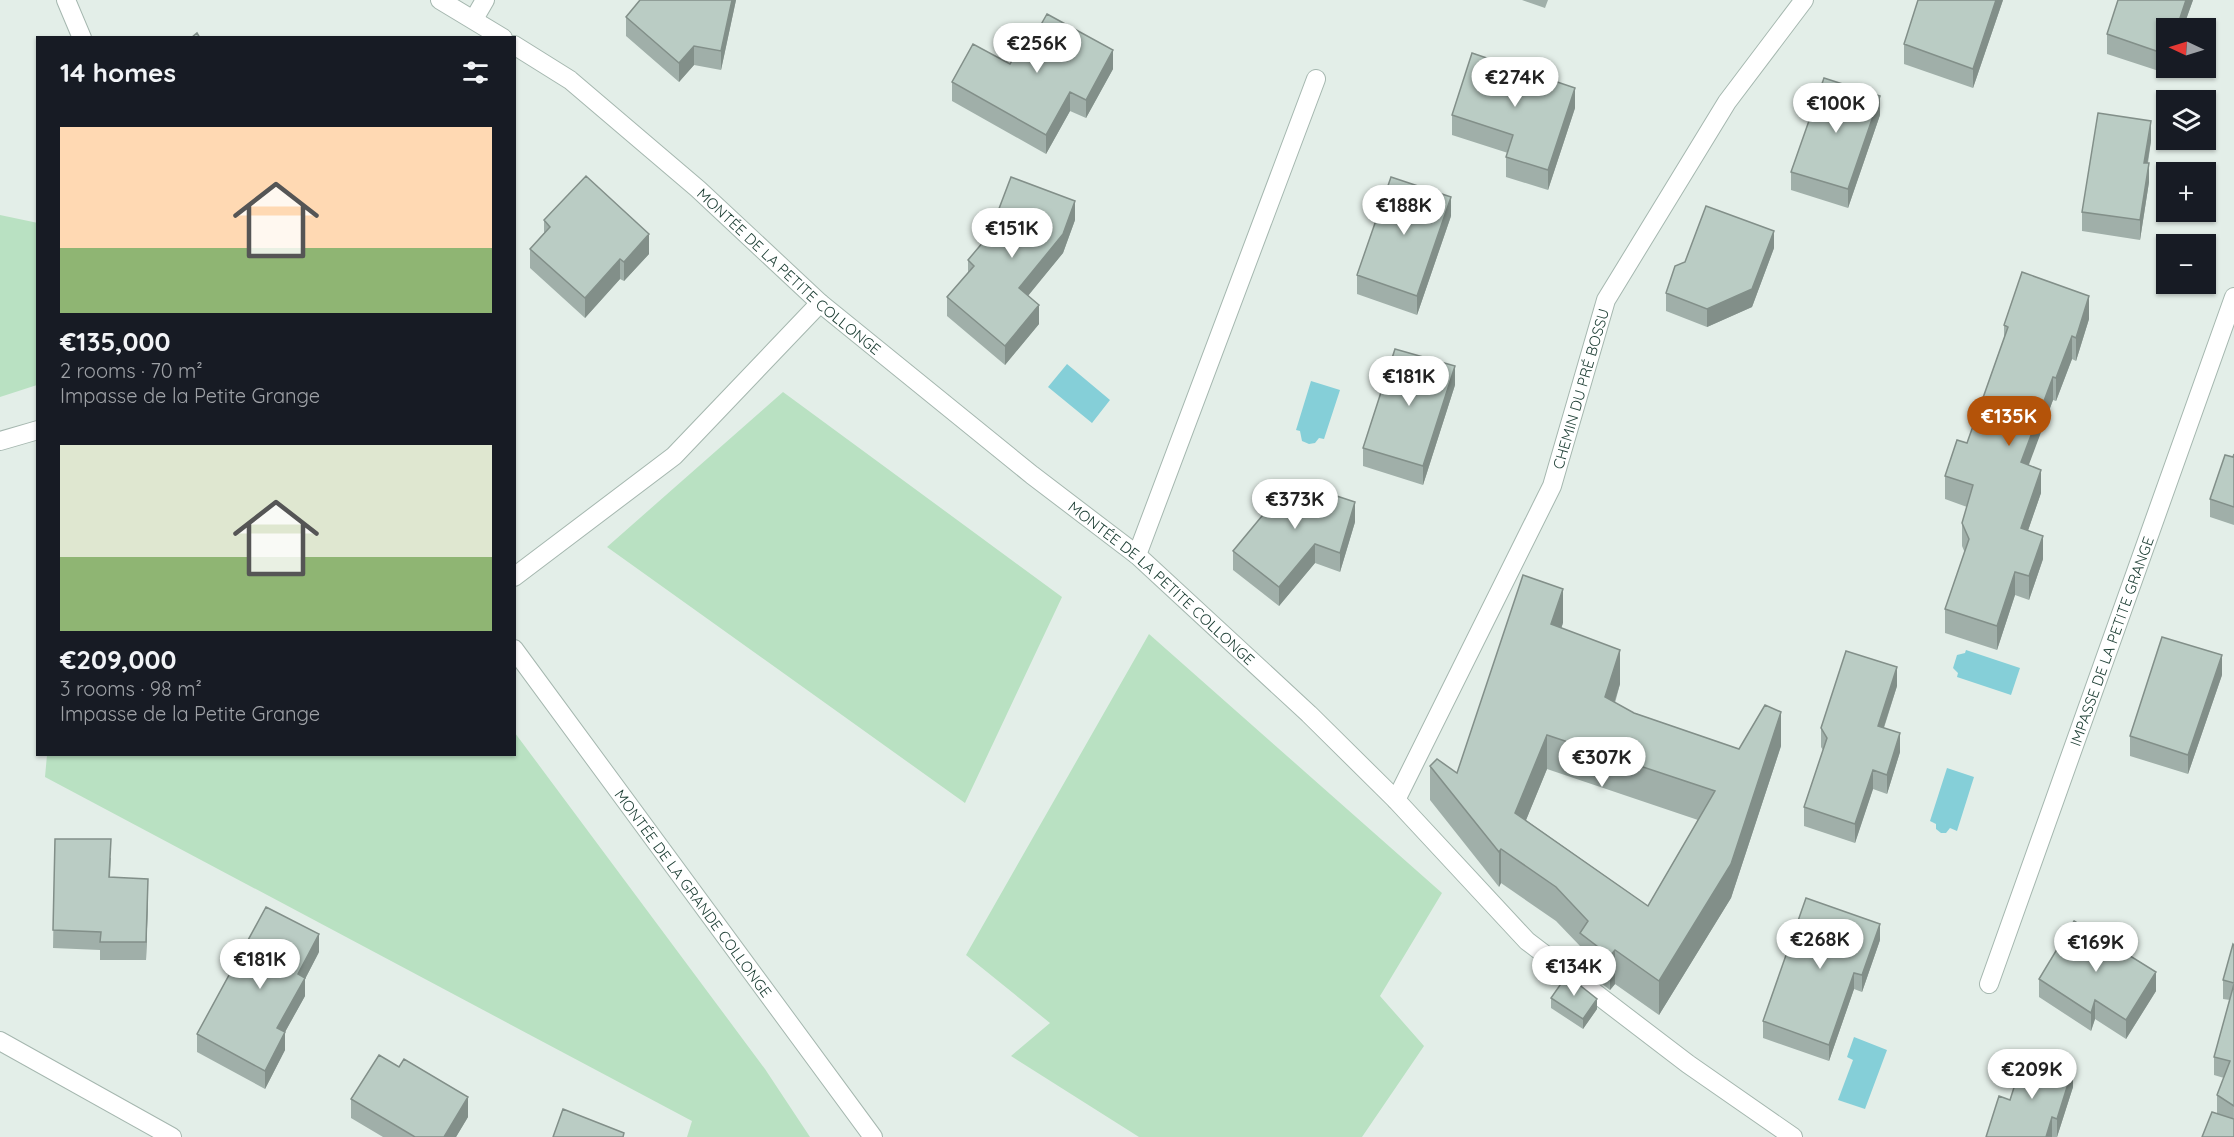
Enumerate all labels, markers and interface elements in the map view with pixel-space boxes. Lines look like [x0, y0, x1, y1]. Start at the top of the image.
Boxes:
north arrow [2156, 18, 2216, 78]
map controls [2156, 18, 2216, 294]
pin: €256K [995, 23, 1079, 74]
text: €256K [1007, 30, 1067, 55]
text: 14 homes [60, 56, 176, 89]
icon: filters [459, 56, 492, 89]
pin: €274K [1473, 57, 1557, 108]
text: €274K [1486, 64, 1544, 89]
pin: €100K [1794, 83, 1878, 134]
text: €100K [1807, 90, 1865, 115]
button: layers [2156, 90, 2216, 150]
button: + [2156, 162, 2216, 222]
icon: home [222, 166, 330, 274]
street label: MONTÉE DE LA PETITE COLLONGE [693, 184, 885, 358]
pin: €188K [1362, 185, 1446, 236]
text: €188K [1376, 192, 1432, 217]
pin: €151K [970, 208, 1054, 259]
text: €151K [986, 215, 1038, 240]
button: − [2156, 234, 2216, 294]
street label: CHEMIN DU PRÉ BOSSU [1548, 306, 1613, 471]
text: €135,000 [60, 325, 170, 358]
pin: €181K [1367, 356, 1451, 407]
text: 2 rooms · 70 m² [60, 358, 203, 383]
text: €181K [1383, 363, 1435, 388]
text: Impasse de la Petite Grange [60, 383, 320, 408]
pin: €135K [1967, 396, 2051, 447]
text: €135K [1981, 403, 2037, 428]
pin: €373K [1253, 479, 1337, 530]
icon: home [222, 484, 330, 592]
text: €373K [1266, 486, 1324, 511]
street label: MONTÉE DE LA PETITE COLLONGE [1065, 497, 1259, 669]
street label: IMPASSE DE LA PETITE GRANGE [2065, 534, 2157, 748]
text: €209,000 [60, 643, 176, 676]
text: 3 rooms · 98 m² [60, 676, 202, 701]
text: Impasse de la Petite Grange [60, 701, 320, 726]
pin: €307K [1560, 737, 1644, 788]
text: €307K [1573, 744, 1631, 769]
street label: MONTÉE DE LA GRANDE COLLONGE [611, 785, 776, 1001]
pin: €268K [1778, 919, 1862, 970]
pin: €169K [2054, 922, 2138, 973]
text: €268K [1790, 926, 1850, 951]
text: €169K [2068, 929, 2124, 954]
pin: €181K [218, 939, 302, 990]
text: €181K [234, 946, 286, 971]
pin: €134K [1532, 946, 1616, 997]
text: €134K [1546, 953, 1602, 978]
pin: €209K [1990, 1049, 2074, 1100]
text: €209K [2002, 1056, 2062, 1081]

